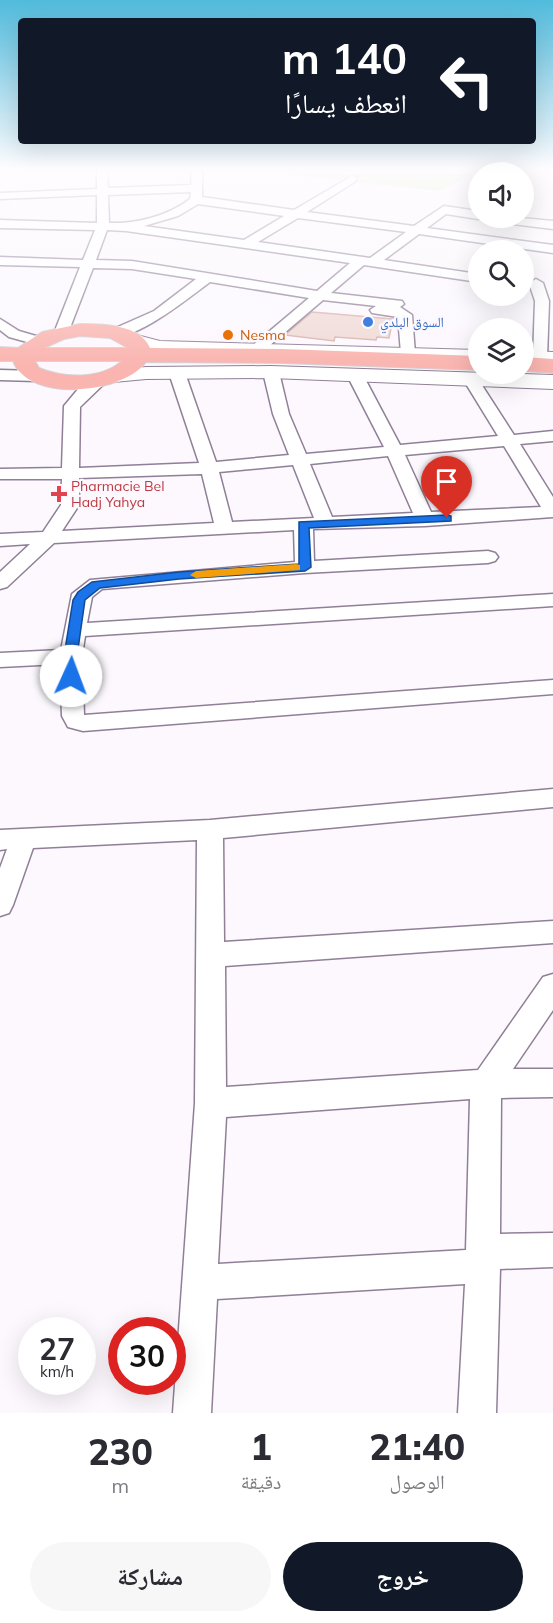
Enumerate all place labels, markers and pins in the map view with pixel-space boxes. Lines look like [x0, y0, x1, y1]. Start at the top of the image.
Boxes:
place label: السوق البلدي [380, 313, 444, 334]
marker: السوق البلدي [361, 315, 375, 329]
place label: Nesma [240, 326, 286, 344]
marker: Nesma [221, 328, 235, 342]
pin [421, 456, 472, 518]
place label: Pharmacie Bel Hadj Yahya [71, 477, 165, 511]
marker: Pharmacie Bel Hadj Yahya [52, 487, 66, 501]

